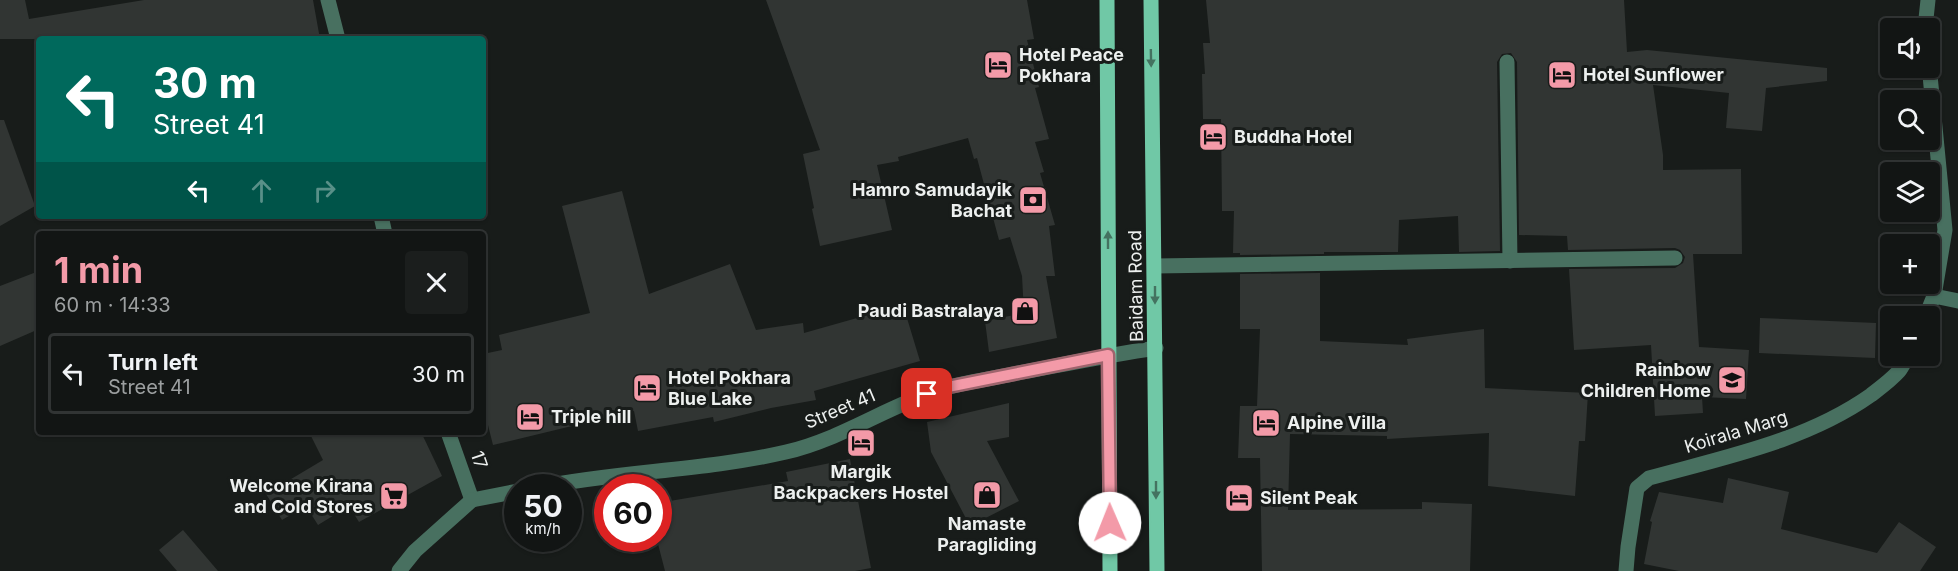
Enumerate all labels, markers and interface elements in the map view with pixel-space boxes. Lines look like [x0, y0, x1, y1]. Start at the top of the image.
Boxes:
map controls [1880, 18, 1940, 366]
button: sound [1880, 18, 1940, 78]
place label: Hotel Peace Pokhara [1019, 44, 1124, 86]
hotel icon: Hotel Peace Pokhara [982, 49, 1014, 81]
one-way arrow [1147, 49, 1156, 68]
text: 30 m [153, 57, 257, 108]
hotel icon: Hotel Sunflower [1546, 59, 1578, 91]
icon: left [54, 60, 132, 138]
place label: Hotel Sunflower [1583, 64, 1724, 85]
button: search [1880, 90, 1940, 150]
text: Street 41 [153, 108, 265, 141]
hotel icon: Buddha Hotel [1197, 121, 1229, 153]
place label: Buddha Hotel [1234, 126, 1352, 147]
button: layers [1880, 162, 1940, 222]
icon: left [182, 174, 215, 207]
icon: ahead [245, 174, 278, 207]
icon: right [308, 174, 341, 207]
place label: Hamro Samudayik Bachat [852, 179, 1013, 221]
bank icon: Hamro Samudayik Bachat [1017, 184, 1049, 216]
one-way arrow [1103, 230, 1113, 249]
street label: Baidam Road [1124, 230, 1147, 342]
button: + [1880, 234, 1940, 294]
text: 1 min [54, 248, 143, 292]
button: close [405, 251, 468, 314]
one-way arrow [1151, 286, 1160, 305]
text: 60 m · 14:33 [54, 293, 171, 317]
shop icon: Paudi Bastralaya [1009, 295, 1041, 327]
place label: Paudi Bastralaya [858, 300, 1004, 321]
button: − [1880, 306, 1940, 366]
text: Turn left [108, 349, 198, 375]
icon: left [57, 357, 90, 390]
place label: Rainbow Children Home [1581, 359, 1712, 401]
text: 30 m [412, 361, 465, 387]
school or university icon: Rainbow Children Home [1716, 364, 1748, 396]
place label: Hotel Pokhara Blue Lake [668, 367, 791, 409]
pin [901, 368, 952, 419]
hotel icon: Hotel Pokhara Blue Lake [631, 372, 663, 404]
text: Street 41 [108, 375, 191, 399]
icon: arrive [910, 377, 943, 410]
street label: Street 41 [801, 384, 878, 433]
hotel icon: Triple hill [514, 401, 546, 433]
place label: Triple hill [551, 406, 631, 427]
street label: Koirala Marg [1682, 406, 1790, 457]
hotel icon: Alpine Villa [1250, 407, 1282, 439]
place label: Alpine Villa [1287, 412, 1386, 433]
hotel icon: Margik Backpackers Hostel [845, 427, 877, 459]
street label: 17 [467, 448, 492, 472]
place label: Margik Backpackers Hostel [774, 461, 948, 503]
speed limit sign: 60 [594, 474, 672, 552]
place label: Welcome Kirana and Cold Stores [229, 475, 373, 517]
shop icon: Namaste Paragliding [971, 479, 1003, 511]
supermarket icon: Welcome Kirana and Cold Stores [378, 480, 410, 512]
one-way arrow [1151, 481, 1161, 500]
hotel icon: Silent Peak [1223, 482, 1255, 514]
place label: Silent Peak [1260, 487, 1358, 508]
text: 50 [523, 488, 563, 524]
position arrow [1078, 491, 1142, 555]
place label: Namaste Paragliding [937, 513, 1037, 555]
text: km/h [525, 519, 561, 538]

